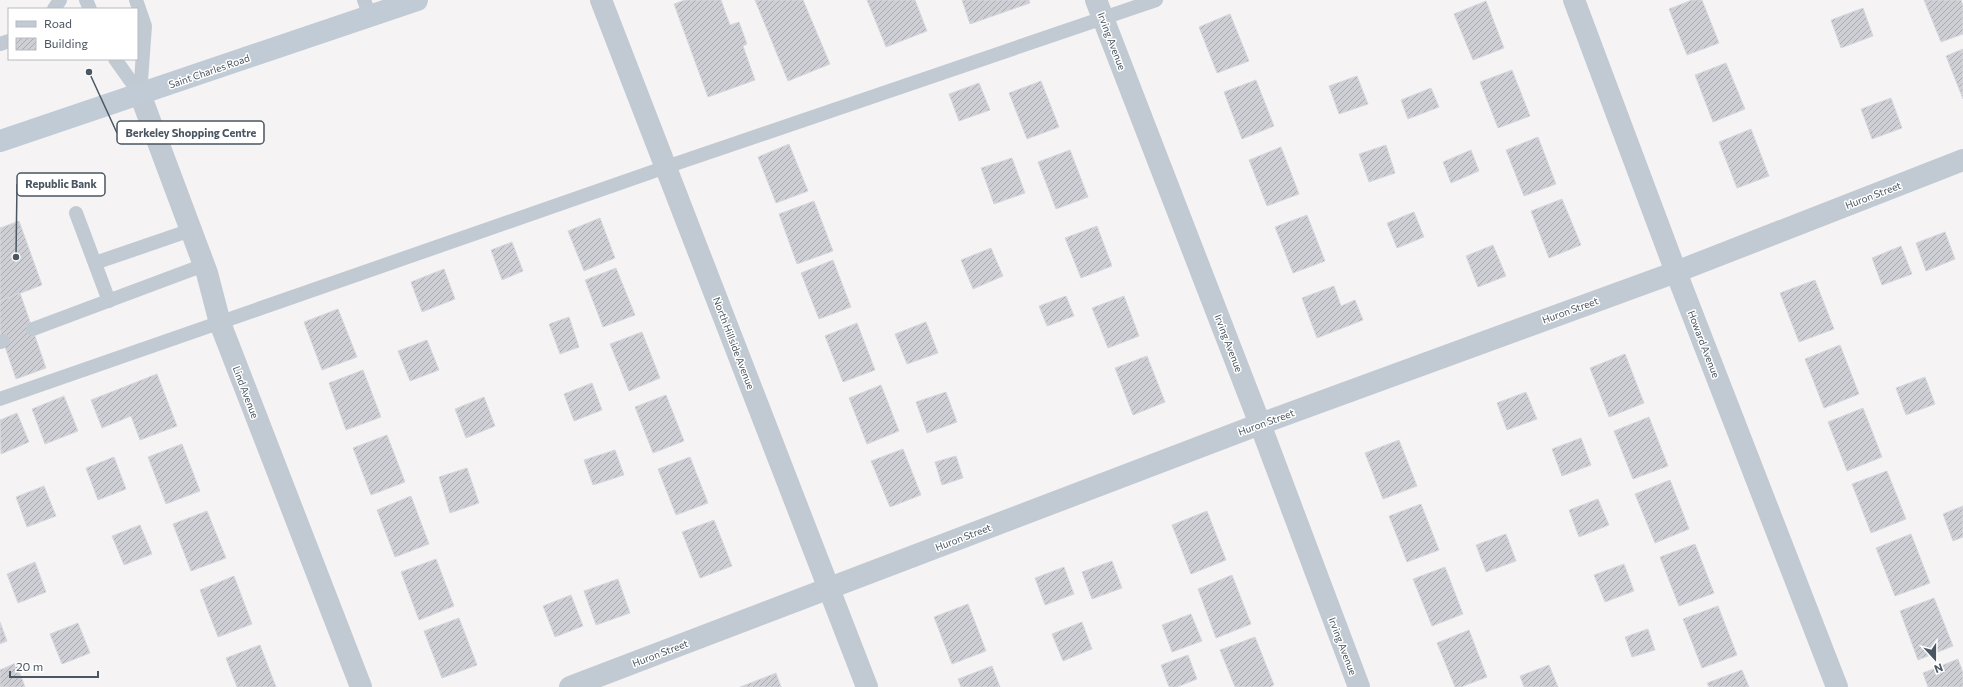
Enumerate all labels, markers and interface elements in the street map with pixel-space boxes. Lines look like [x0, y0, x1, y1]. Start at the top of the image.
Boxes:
legend [8, 8, 138, 60]
street label: Irving Avenue [1095, 10, 1129, 72]
text: Road [44, 16, 72, 30]
text: Building [44, 36, 88, 50]
street label: Saint Charles Road [167, 51, 251, 90]
callout: Berkeley Shopping Centre [117, 121, 264, 144]
text: Berkeley Shopping Centre [126, 126, 257, 139]
callout: Republic Bank [17, 173, 105, 196]
text: Republic Bank [25, 177, 97, 190]
street label: Huron Street [1843, 179, 1903, 211]
street label: Huron Street [1540, 294, 1600, 326]
street label: North Hillside Avenue [711, 295, 757, 391]
street label: Howard Avenue [1686, 309, 1722, 379]
street label: Irving Avenue [1212, 312, 1246, 374]
street label: Lind Avenue [231, 364, 261, 420]
street label: Huron Street [1236, 406, 1296, 438]
street label: Huron Street [933, 521, 993, 553]
street label: Irving Avenue [1326, 615, 1360, 677]
street label: Huron Street [630, 637, 690, 669]
north arrow [1915, 639, 1955, 679]
scale bar [10, 653, 98, 679]
text: 20 m [16, 659, 43, 673]
text: N [1933, 661, 1945, 676]

